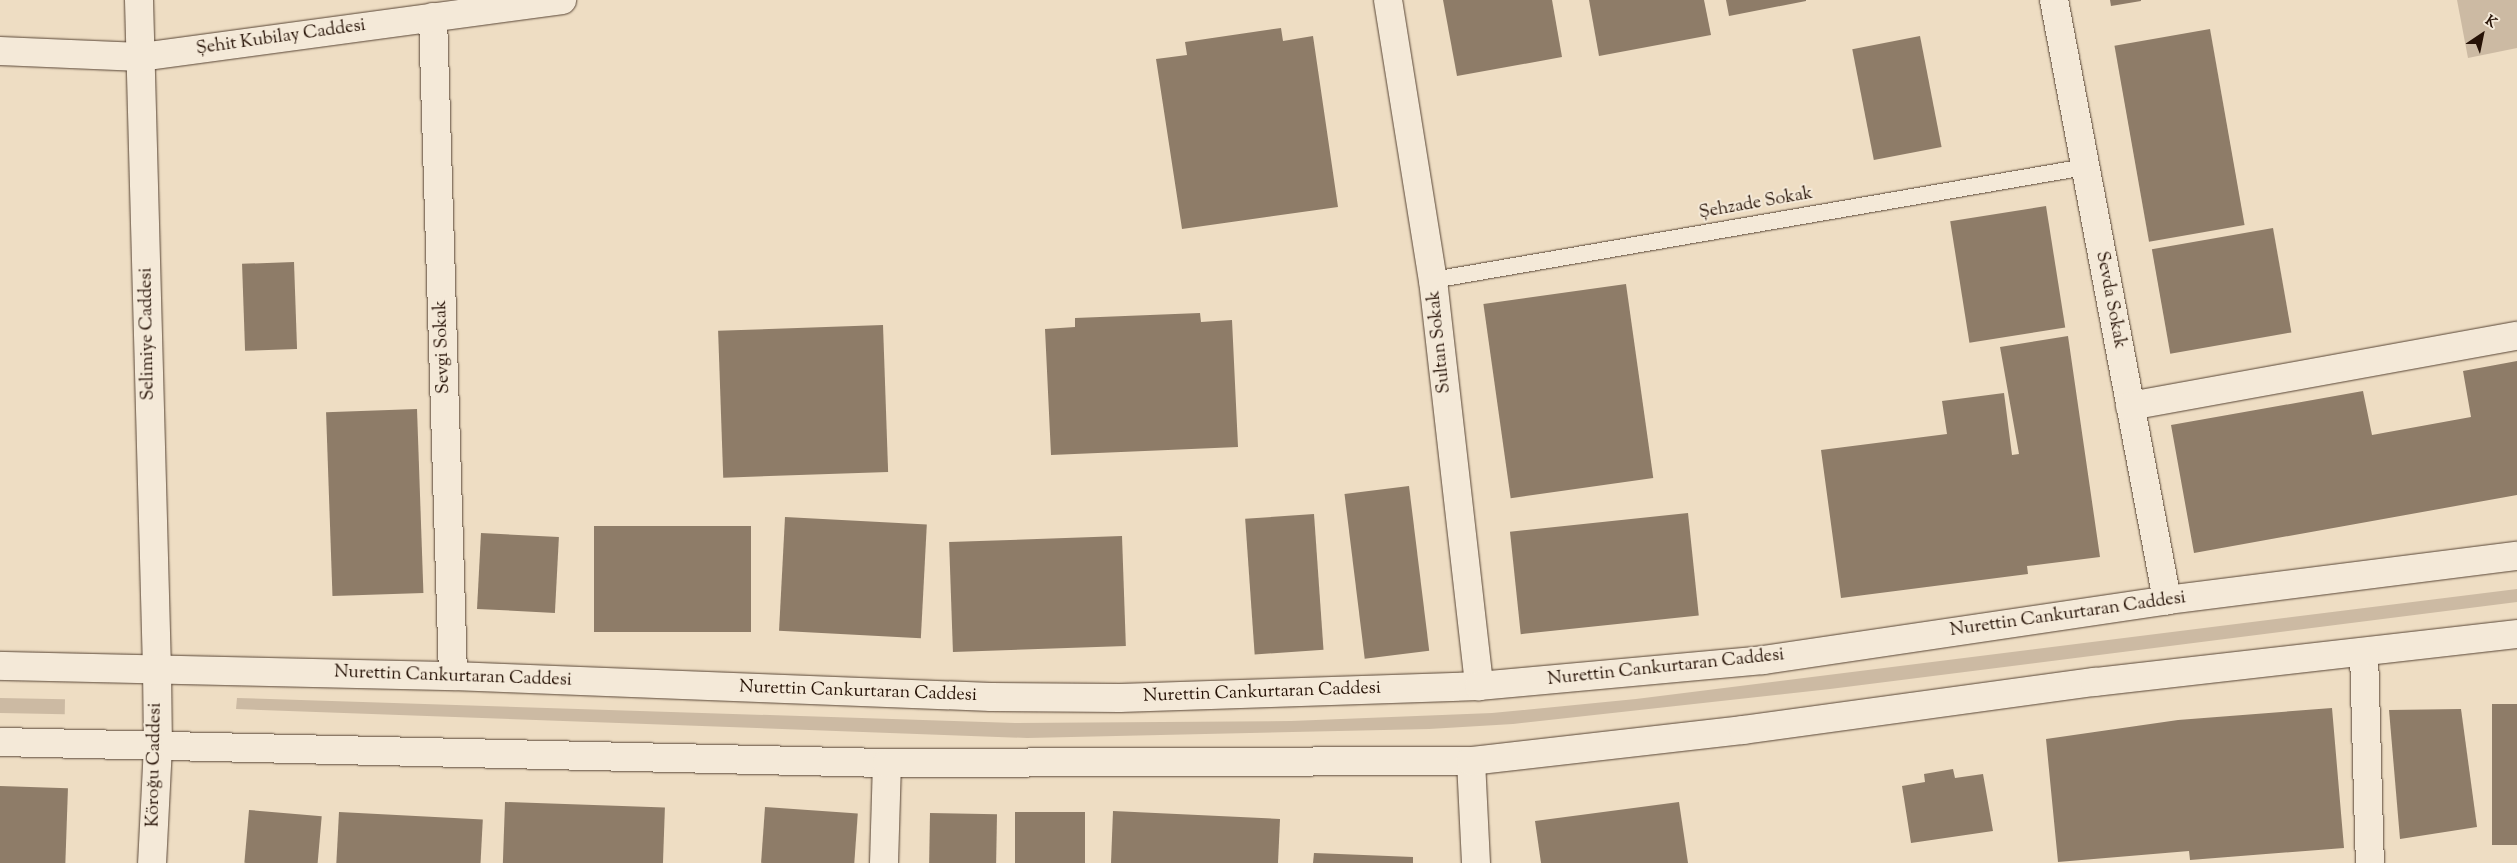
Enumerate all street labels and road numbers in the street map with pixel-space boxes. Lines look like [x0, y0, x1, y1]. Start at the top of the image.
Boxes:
street label: Şehit Kubilay Caddesi [195, 15, 367, 61]
street label: Şehzade Sokak [1697, 183, 1815, 225]
street label: Sevda Sokak [2090, 250, 2130, 350]
street label: Selimiye Caddesi [136, 267, 160, 401]
street label: Sultan Sokak [1424, 290, 1456, 394]
street label: Sevgi Sokak [431, 300, 455, 394]
street label: Nurettin Cankurtaran Caddesi [1949, 588, 2187, 642]
street label: Nurettin Cankurtaran Caddesi [1547, 645, 1785, 691]
street label: Nurettin Cankurtaran Caddesi [334, 662, 572, 692]
street label: Nurettin Cankurtaran Caddesi [739, 677, 977, 707]
street label: Nurettin Cankurtaran Caddesi [1143, 678, 1381, 708]
street label: Köroğu Caddesi [143, 703, 167, 827]

